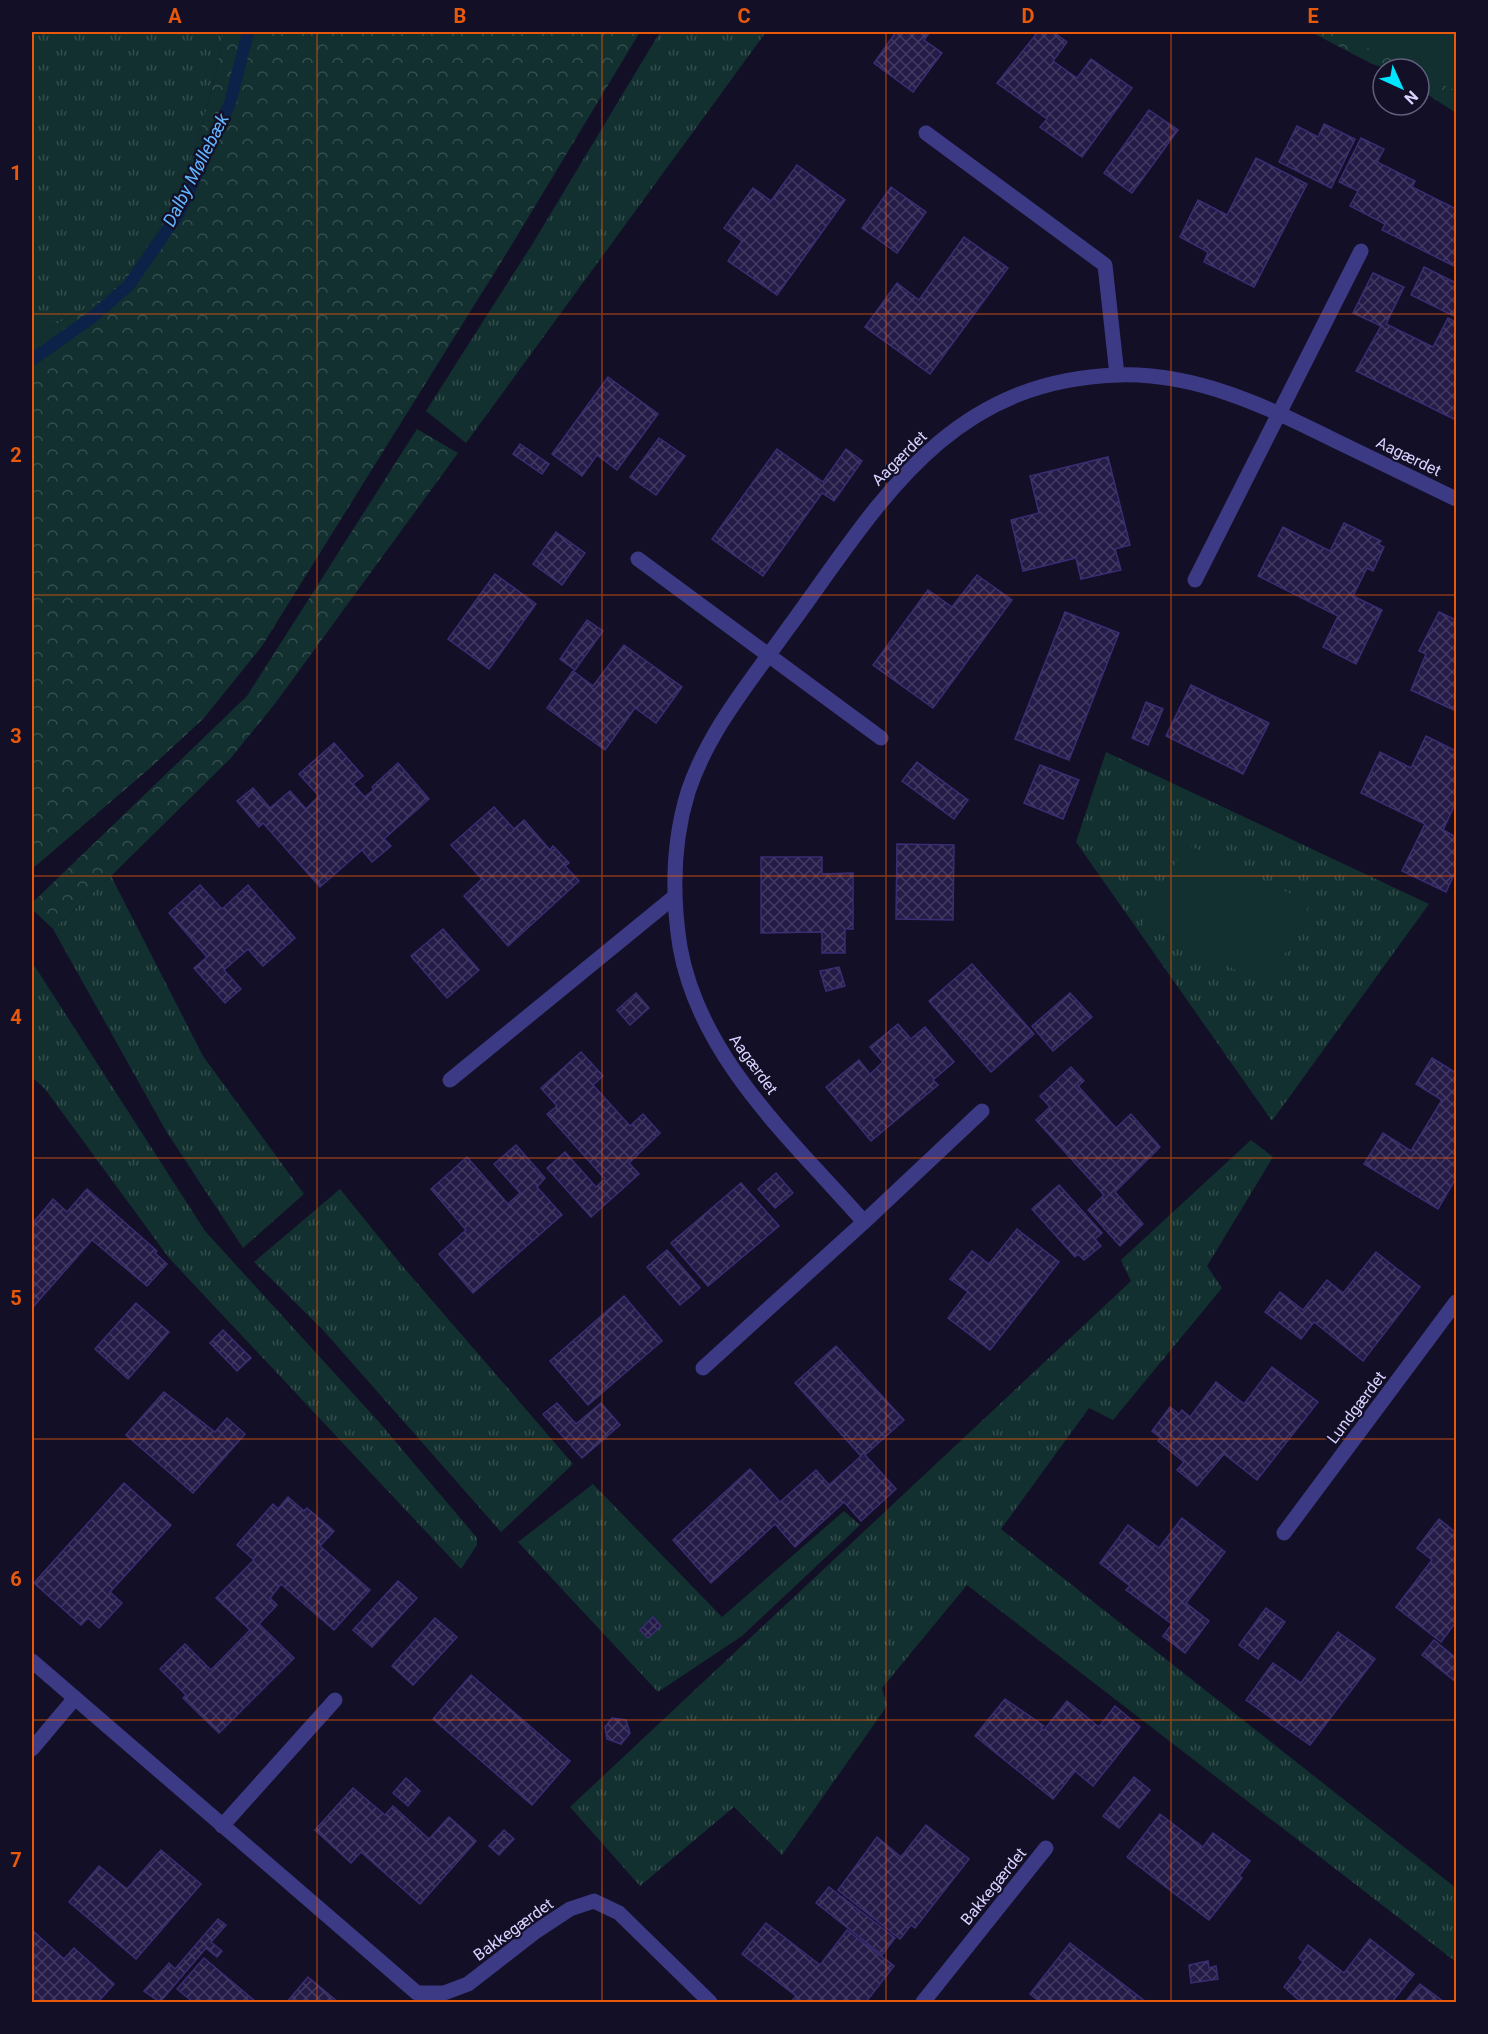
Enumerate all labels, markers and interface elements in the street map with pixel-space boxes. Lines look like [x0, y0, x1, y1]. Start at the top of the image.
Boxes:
text: A [168, 4, 182, 28]
text: B [454, 4, 466, 28]
text: C [737, 4, 751, 28]
text: D [1022, 4, 1035, 28]
text: E [1307, 4, 1319, 28]
north arrow [1371, 57, 1431, 117]
text: N [1401, 87, 1422, 108]
water label: Dalby Møllebæk [158, 109, 234, 230]
text: 1 [10, 161, 22, 185]
street label: Aagærdet [868, 427, 931, 490]
street label: Aagærdet [1373, 433, 1444, 480]
text: 2 [10, 443, 22, 467]
text: 3 [10, 724, 22, 748]
text: 4 [10, 1005, 22, 1029]
street label: Aagærdet [725, 1031, 782, 1098]
text: 5 [10, 1286, 22, 1310]
street label: Lundgærdet [1323, 1367, 1390, 1447]
text: 6 [10, 1567, 22, 1591]
street label: Bakkegærdet [957, 1844, 1030, 1929]
text: 7 [10, 1848, 22, 1872]
street label: Bakkegærdet [470, 1894, 557, 1965]

